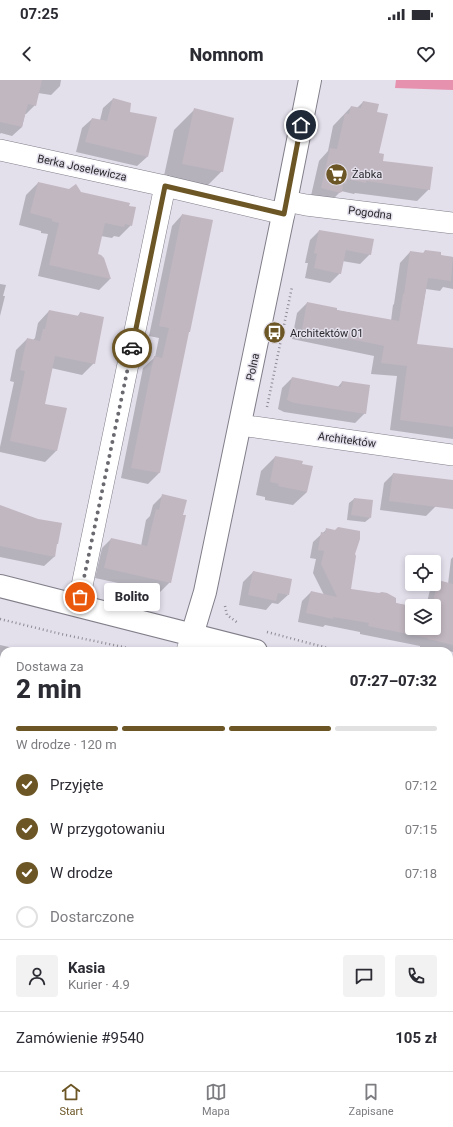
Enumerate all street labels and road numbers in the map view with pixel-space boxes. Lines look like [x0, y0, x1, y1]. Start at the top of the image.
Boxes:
street label: Berka Joselewicza [36, 152, 128, 184]
street label: Pogodna [347, 204, 393, 222]
street label: Polna [244, 352, 262, 382]
street label: Architektów [317, 430, 378, 451]

